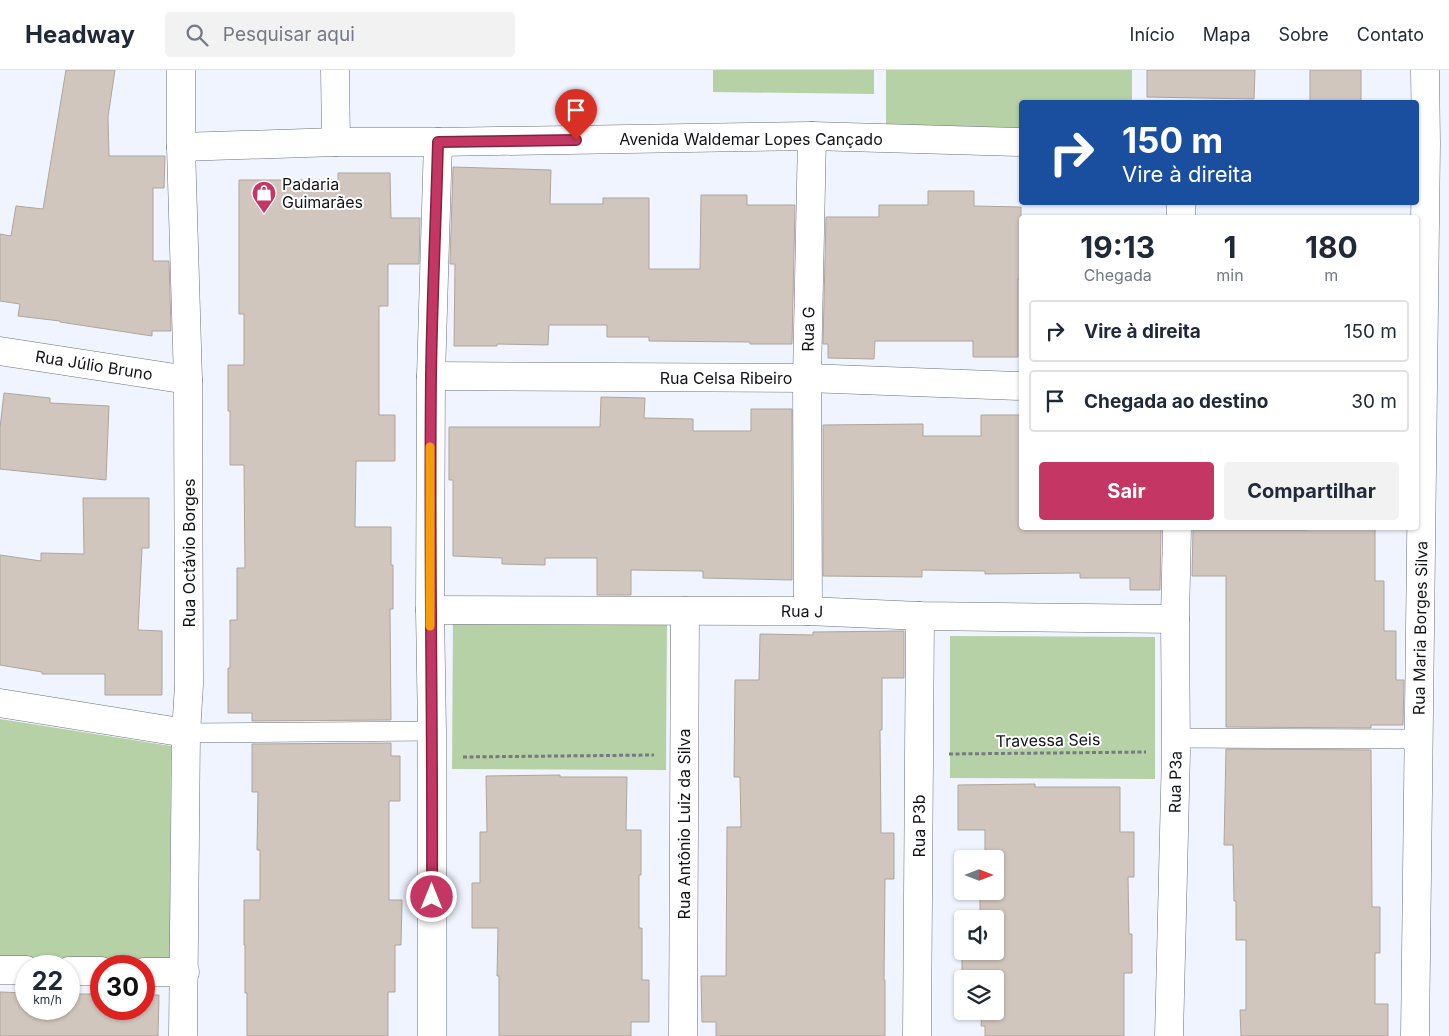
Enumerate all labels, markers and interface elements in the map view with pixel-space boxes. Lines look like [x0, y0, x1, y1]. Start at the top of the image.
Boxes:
search box [165, 12, 515, 57]
text: Headway [25, 20, 135, 49]
icon: search [183, 21, 211, 49]
text: Pesquisar aqui [223, 23, 355, 46]
text: Início [1130, 24, 1175, 45]
text: Mapa [1203, 24, 1250, 45]
text: Sobre [1278, 24, 1329, 45]
text: Contato [1357, 24, 1424, 45]
pin [555, 89, 597, 140]
icon: arrive [562, 96, 590, 124]
text: 150 m [1122, 119, 1223, 161]
icon: right [1039, 120, 1104, 185]
street label: Avenida Waldemar Lopes Cançado [619, 129, 883, 149]
text: Vire à direita [1122, 161, 1253, 187]
place label: Padaria Guimarães [282, 174, 363, 212]
shop icon: Padaria Guimarães [251, 180, 277, 214]
text: 19:13 [1080, 229, 1155, 265]
text: 1 [1224, 229, 1236, 265]
text: 180 [1305, 229, 1358, 265]
text: Chegada [1084, 265, 1152, 285]
text: min [1216, 265, 1244, 285]
text: m [1324, 265, 1338, 285]
street label: Rua G [798, 306, 818, 352]
icon: right [1041, 317, 1069, 345]
text: Vire à direita [1084, 320, 1201, 343]
text: 150 m [1344, 320, 1397, 343]
street label: Rua Júlio Bruno [34, 346, 154, 384]
street label: Rua Celsa Ribeiro [660, 368, 792, 388]
icon: arrive [1041, 387, 1069, 415]
text: Chegada ao destino [1084, 390, 1268, 413]
text: 30 m [1351, 390, 1397, 413]
button: Sair [1039, 462, 1214, 520]
button: Compartilhar [1224, 462, 1399, 520]
street label: Rua Octávio Borges [179, 478, 199, 628]
street label: Rua Maria Borges Silva [1408, 541, 1432, 715]
street label: Rua J [781, 601, 823, 621]
street label: Rua Antônio Luiz da Silva [674, 729, 694, 919]
street label: Travessa Seis [996, 729, 1100, 751]
street label: Rua P3a [1164, 751, 1186, 813]
street label: Rua P3b [909, 794, 929, 858]
north arrow [954, 850, 1004, 900]
map controls [954, 850, 1004, 1020]
position arrow [405, 870, 457, 922]
button: sound [954, 910, 1004, 960]
speed limit sign: 30 [90, 955, 155, 1020]
text: 22 [32, 966, 63, 996]
button: layers [954, 970, 1004, 1020]
text: km/h [33, 992, 62, 1007]

